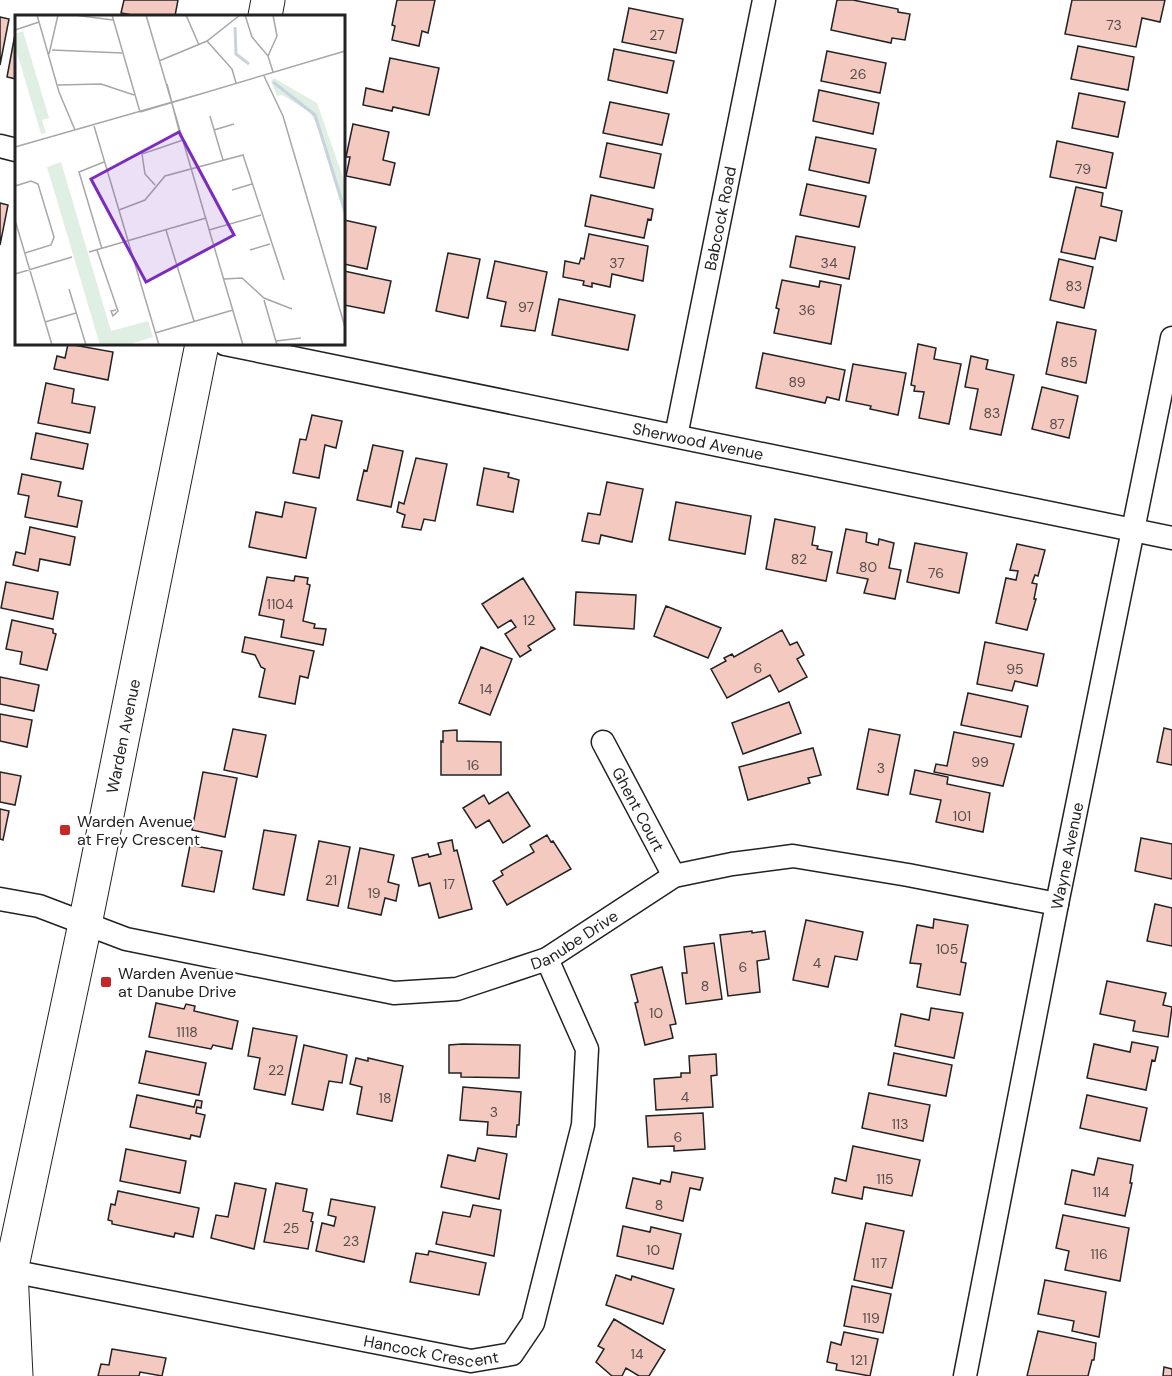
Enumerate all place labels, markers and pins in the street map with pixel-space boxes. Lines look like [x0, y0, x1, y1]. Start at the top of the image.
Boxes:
place label: Warden Avenue at Frey Crescent [77, 811, 200, 850]
marker: Warden Avenue at Frey Crescent [58, 823, 72, 837]
place label: Warden Avenue at Danube Drive [118, 963, 236, 1002]
marker: Warden Avenue at Danube Drive [99, 975, 113, 989]

